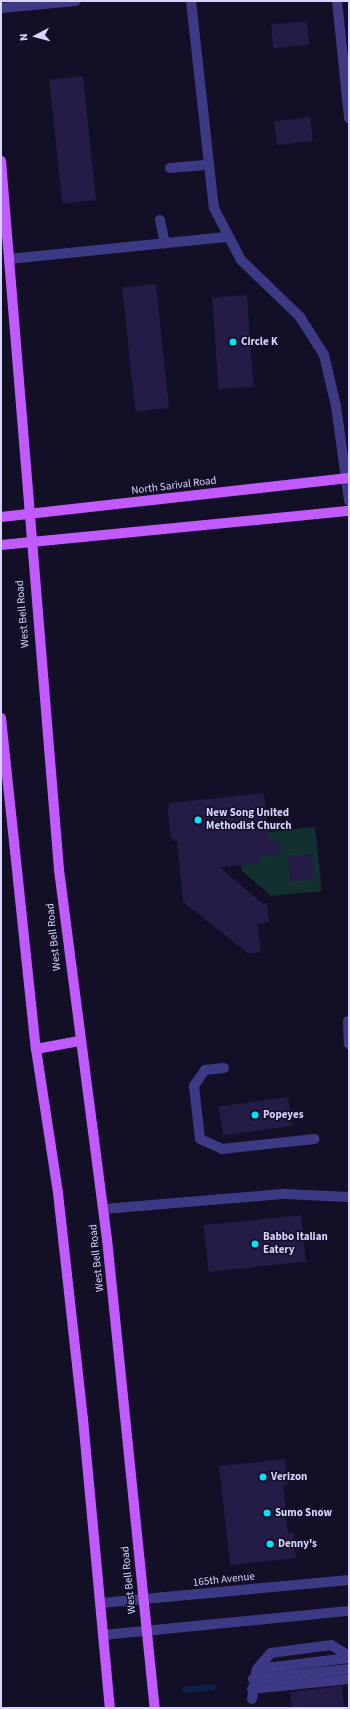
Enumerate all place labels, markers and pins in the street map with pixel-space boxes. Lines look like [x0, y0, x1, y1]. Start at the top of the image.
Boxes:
place label: Circle K [241, 335, 278, 349]
marker: Circle K [228, 337, 238, 347]
place label: New Song United Methodist Church [206, 807, 292, 833]
marker: New Song United Methodist Church [193, 815, 203, 825]
place label: Popeyes [263, 1108, 304, 1122]
marker: Popeyes [250, 1110, 260, 1120]
place label: Babbo Italian Eatery [263, 1231, 328, 1257]
marker: Babbo Italian Eatery [250, 1239, 260, 1249]
place label: Verizon [271, 1470, 307, 1484]
marker: Verizon [258, 1472, 268, 1482]
place label: Sumo Snow [275, 1506, 332, 1520]
marker: Sumo Snow [262, 1508, 272, 1518]
place label: Denny's [278, 1537, 317, 1551]
marker: Denny's [265, 1539, 275, 1549]

